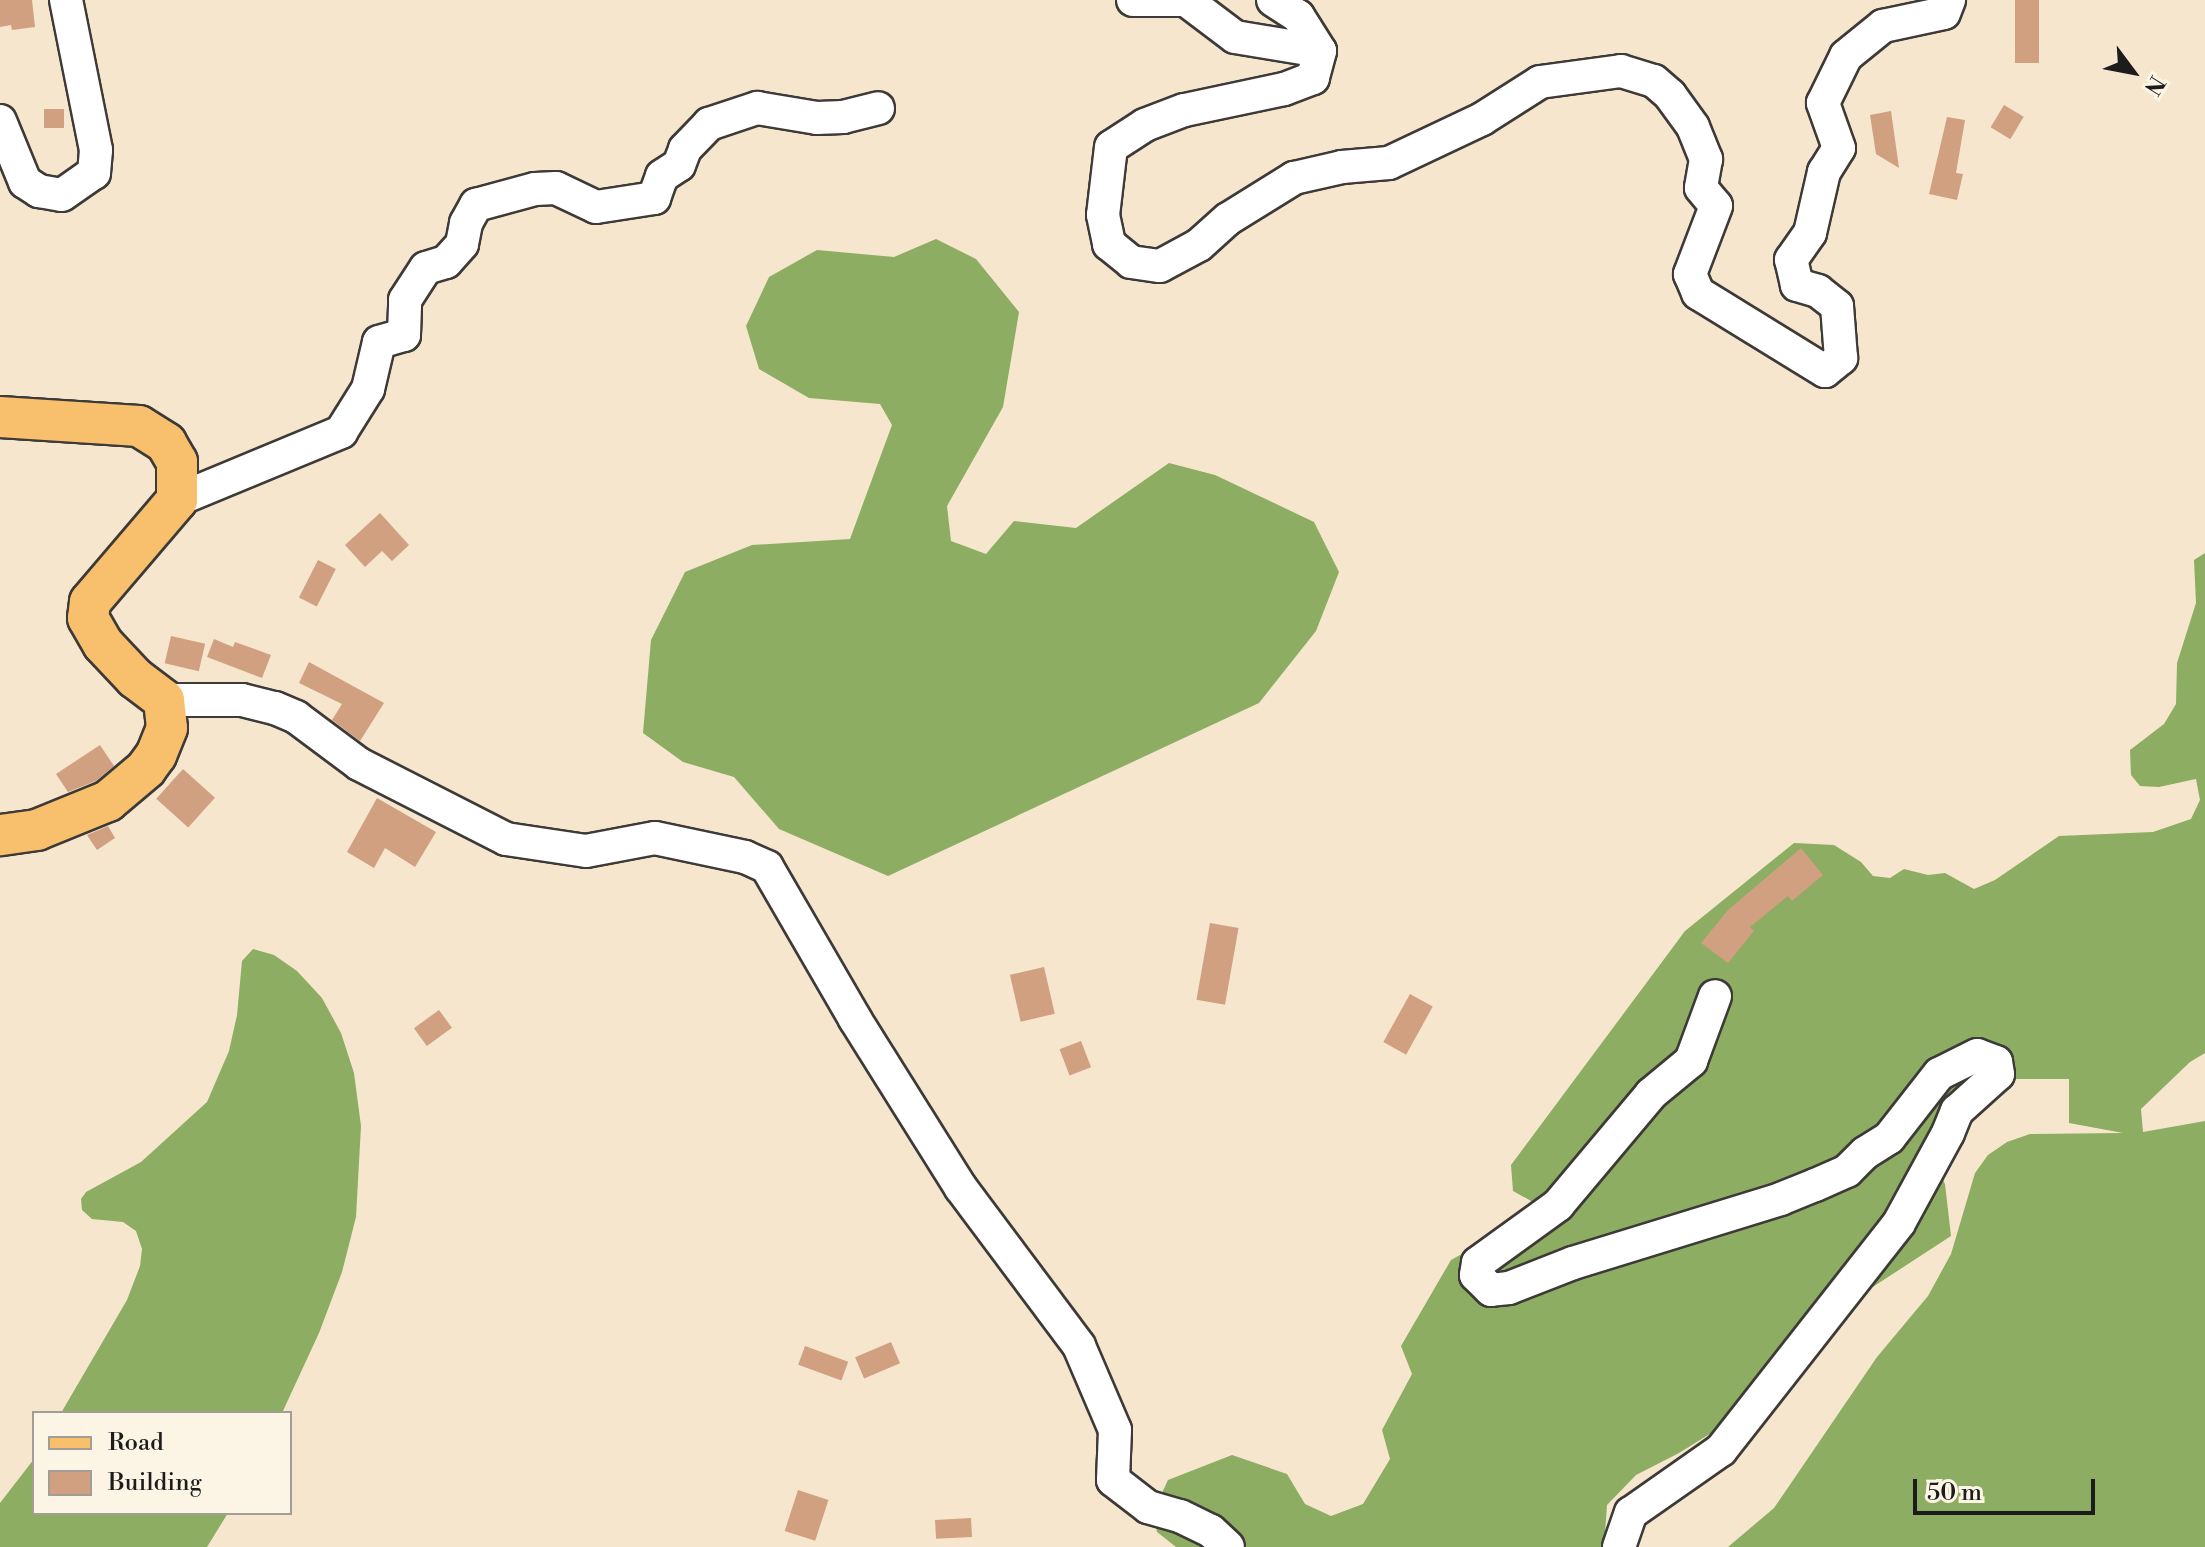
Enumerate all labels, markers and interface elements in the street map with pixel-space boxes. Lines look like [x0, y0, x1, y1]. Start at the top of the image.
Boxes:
north arrow [2093, 32, 2173, 112]
text: N [2138, 70, 2170, 100]
legend [32, 1411, 292, 1515]
text: Road [108, 1428, 164, 1458]
scale bar [1917, 1463, 2099, 1513]
text: Building [108, 1468, 202, 1498]
text: 50 m [1927, 1478, 1982, 1508]

